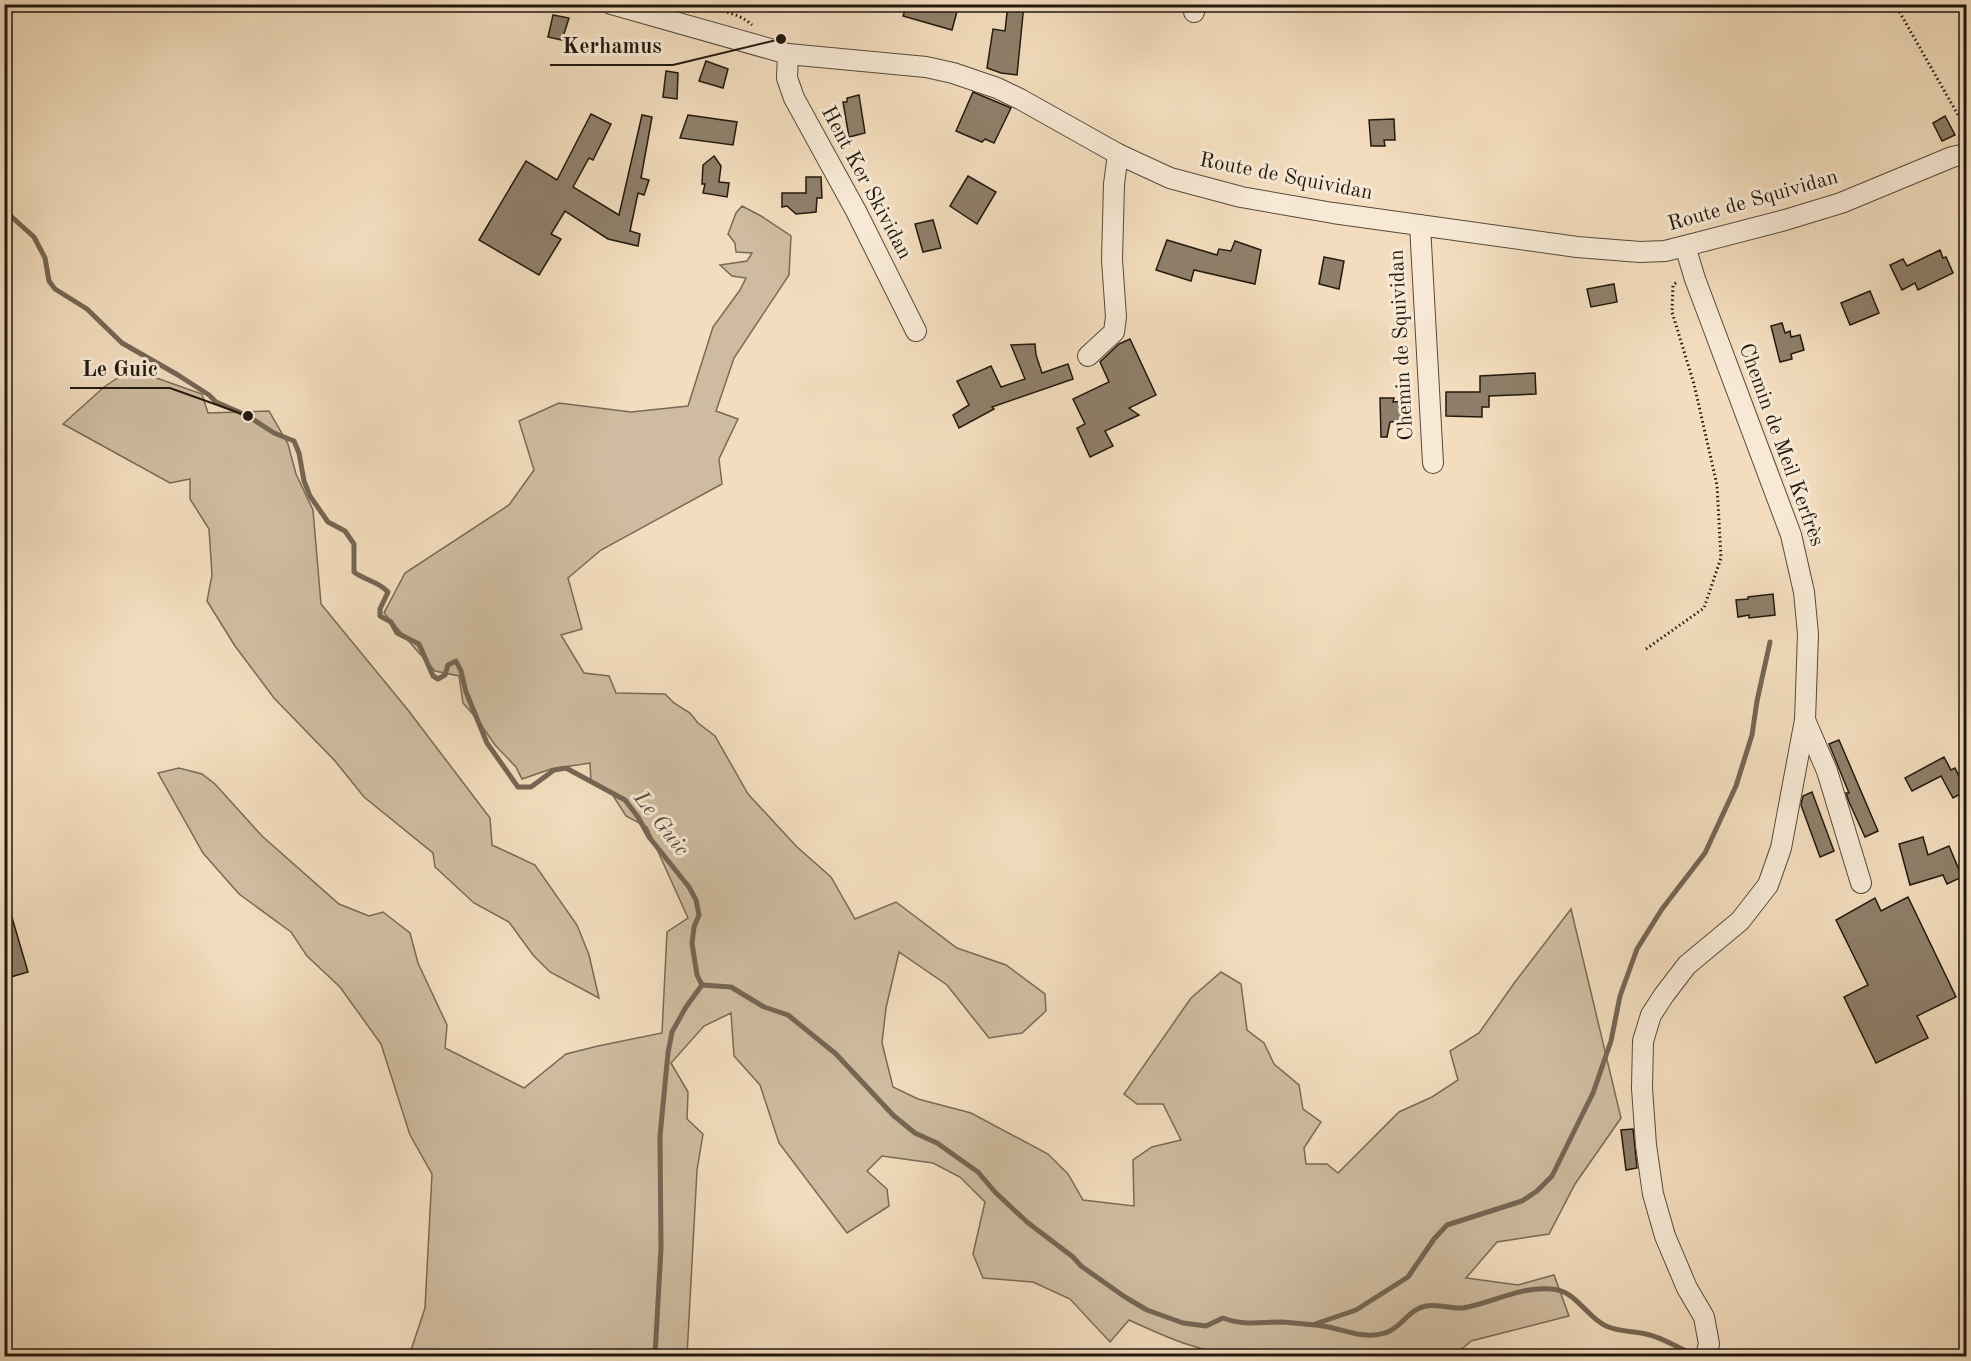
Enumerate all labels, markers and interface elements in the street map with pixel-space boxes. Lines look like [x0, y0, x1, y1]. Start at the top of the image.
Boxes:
callout: Kerhamus [550, 25, 673, 65]
text: Kerhamus [562, 36, 662, 58]
street label: Hent Ker Skividan [817, 103, 915, 263]
street label: Route de Squividan [1198, 150, 1374, 204]
street label: Route de Squividan [1666, 167, 1840, 235]
street label: Chemin de Squividan [1387, 249, 1417, 441]
street label: Chemin de Meil Kerfrès [1735, 341, 1827, 549]
callout: Le Guic [70, 348, 170, 388]
text: Le Guic [82, 359, 158, 381]
water label: Le Guic [628, 787, 693, 861]

